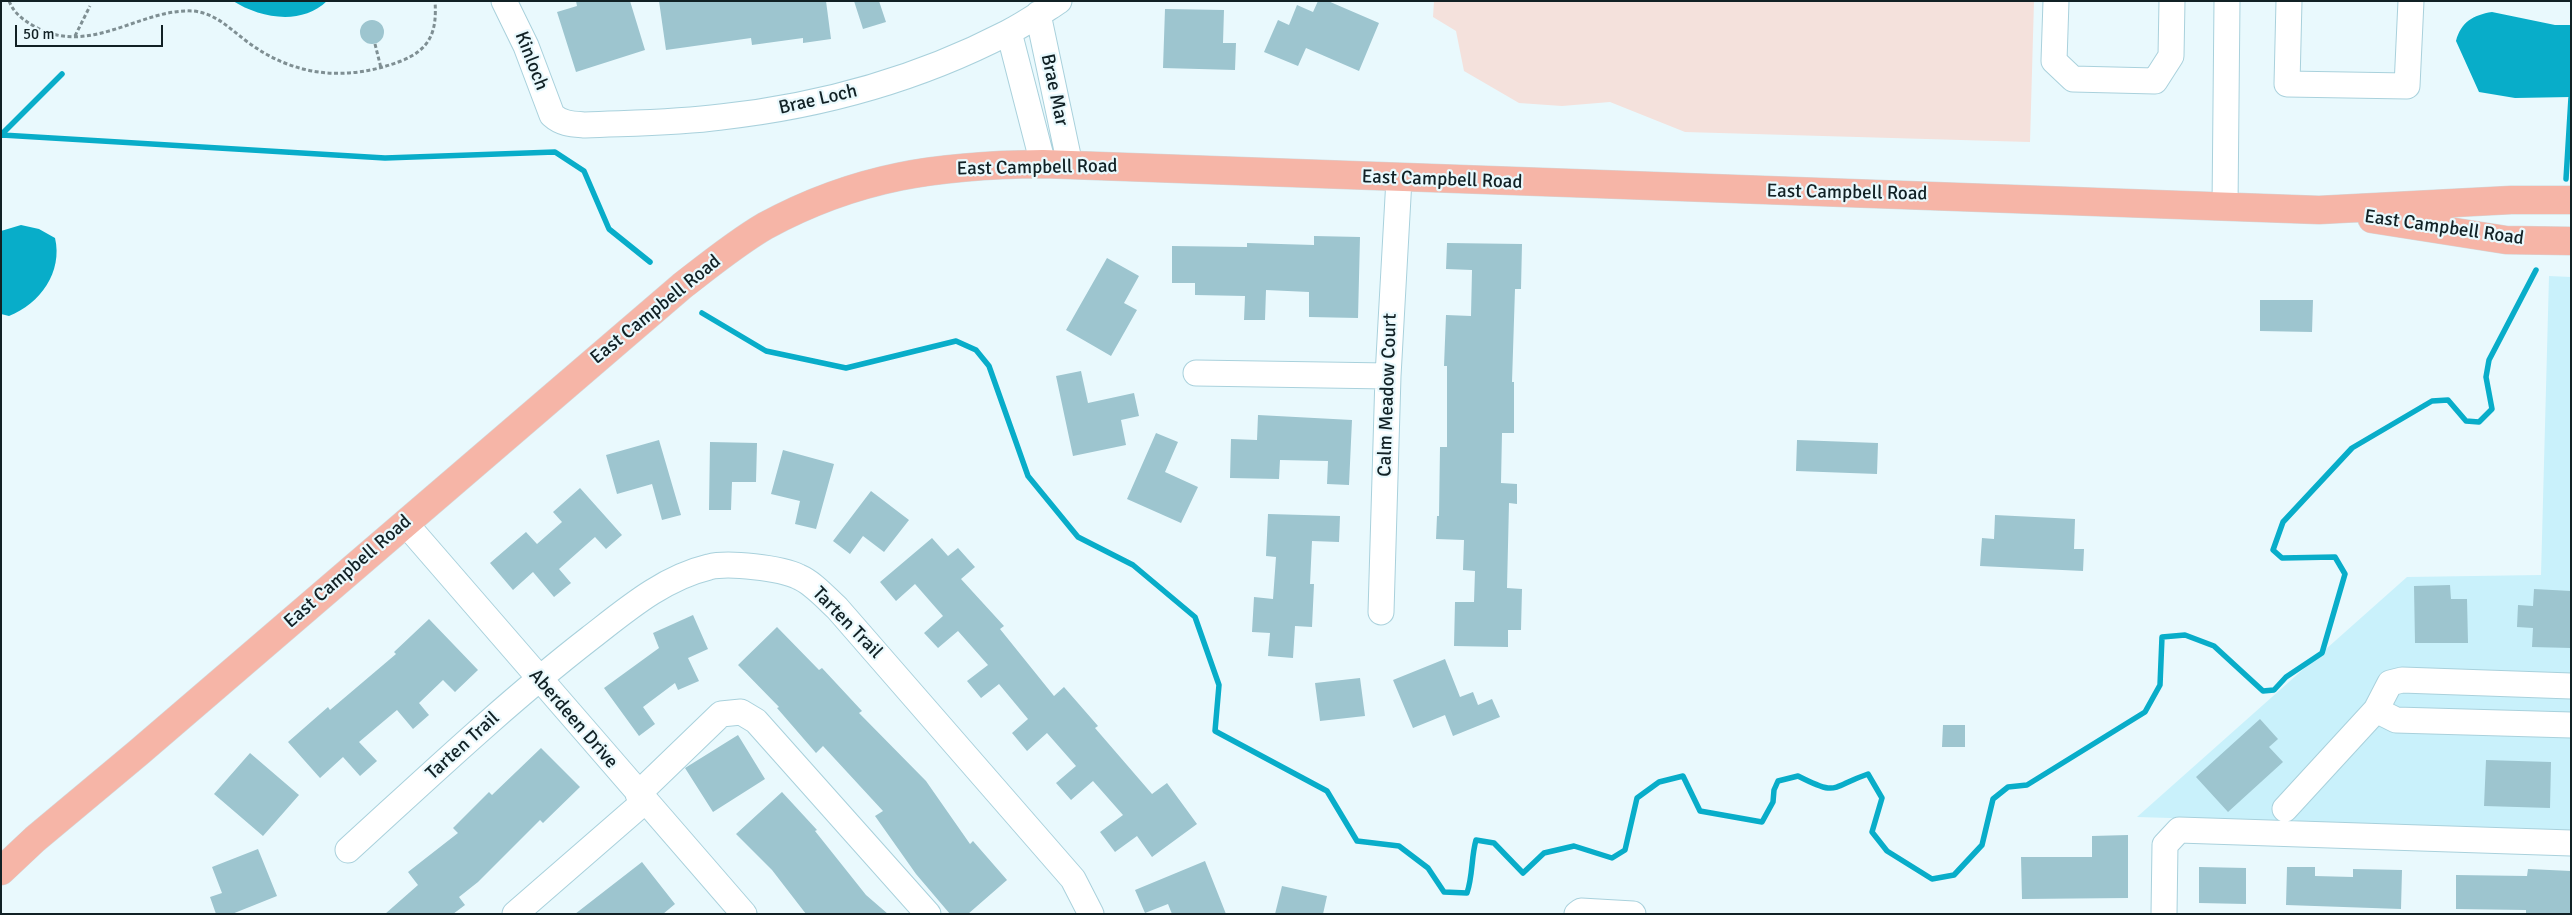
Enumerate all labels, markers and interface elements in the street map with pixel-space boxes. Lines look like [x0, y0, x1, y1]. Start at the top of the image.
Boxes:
scale bar [18, 15, 165, 47]
text: 50 m [23, 25, 54, 43]
street label: Kinloch [509, 28, 553, 94]
street label: Brae Mar [1035, 52, 1073, 128]
street label: Brae Loch [776, 80, 860, 120]
street label: East Campbell Road [956, 155, 1118, 181]
street label: East Campbell Road [1361, 166, 1523, 194]
street label: East Campbell Road [1766, 180, 1928, 206]
street label: East Campbell Road [2363, 206, 2525, 250]
street label: East Campbell Road [586, 251, 726, 369]
street label: Calm Meadow Court [1374, 313, 1402, 477]
street label: East Campbell Road [280, 511, 416, 633]
street label: Tarten Trail [807, 582, 887, 664]
street label: Aberdeen Drive [524, 665, 622, 773]
street label: Tarten Trail [421, 707, 505, 785]

